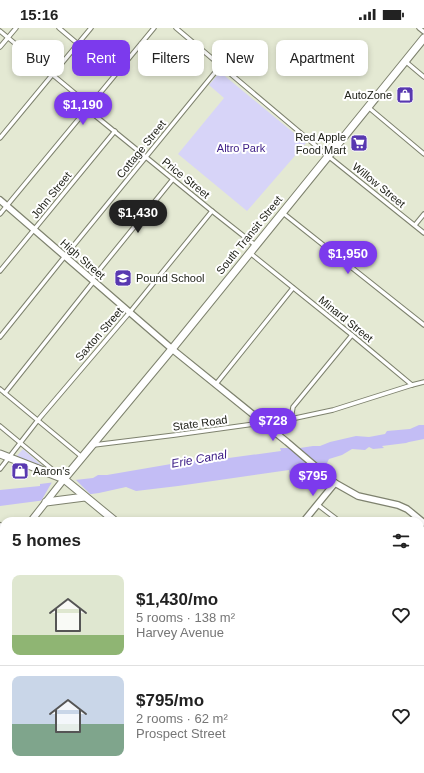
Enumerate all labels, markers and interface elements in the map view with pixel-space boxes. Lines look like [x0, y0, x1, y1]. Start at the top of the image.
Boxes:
text: 15:16 [20, 6, 58, 23]
chip: Buy [12, 40, 64, 76]
chip: Rent [72, 40, 130, 76]
chip: Filters [138, 40, 204, 76]
chip: New [212, 40, 268, 76]
chip: Apartment [276, 40, 368, 76]
shop icon: AutoZone [395, 85, 415, 105]
place label: AutoZone [344, 89, 392, 101]
pin: $1,190 [50, 92, 116, 126]
text: $1,190 [63, 97, 103, 112]
street label: Cottage Street [114, 118, 168, 180]
place label: Red Apple Food Mart [295, 131, 346, 156]
supermarket icon: Red Apple Food Mart [349, 133, 369, 153]
park label: Altro Park [217, 142, 266, 154]
street label: Price Street [160, 155, 212, 201]
street label: Willow Street [350, 160, 408, 210]
street label: John Street [29, 169, 73, 221]
street label: South Transit Street [214, 193, 284, 277]
pin: $1,430 [105, 200, 171, 234]
text: $1,430 [118, 205, 158, 220]
street label: High Street [58, 236, 108, 282]
pin: $1,950 [315, 241, 381, 275]
text: $1,950 [328, 246, 368, 261]
school or university icon: Pound School [113, 268, 133, 288]
place label: Pound School [136, 272, 205, 284]
street label: Minard Street [317, 294, 375, 344]
street label: Saxton Street [73, 305, 125, 363]
pin: $728 [249, 408, 297, 442]
street label: State Road [172, 413, 228, 433]
text: $728 [259, 413, 287, 428]
water label: Erie Canal [170, 447, 228, 471]
shop icon: Aaron's [10, 461, 30, 481]
pin: $795 [289, 463, 337, 497]
place label: Aaron's [33, 465, 70, 477]
text: $795 [299, 468, 327, 483]
icon: filters [390, 530, 412, 552]
text: 5 homes [12, 531, 81, 550]
text: $1,430/mo [136, 590, 218, 609]
icon: home [44, 591, 92, 639]
icon: heart [390, 604, 412, 626]
text: 5 rooms · 138 m² [136, 610, 235, 625]
text: Harvey Avenue [136, 625, 224, 640]
text: $795/mo [136, 691, 204, 710]
icon: home [44, 692, 92, 740]
icon: heart [390, 705, 412, 727]
text: 2 rooms · 62 m² [136, 711, 228, 726]
text: Prospect Street [136, 726, 226, 741]

